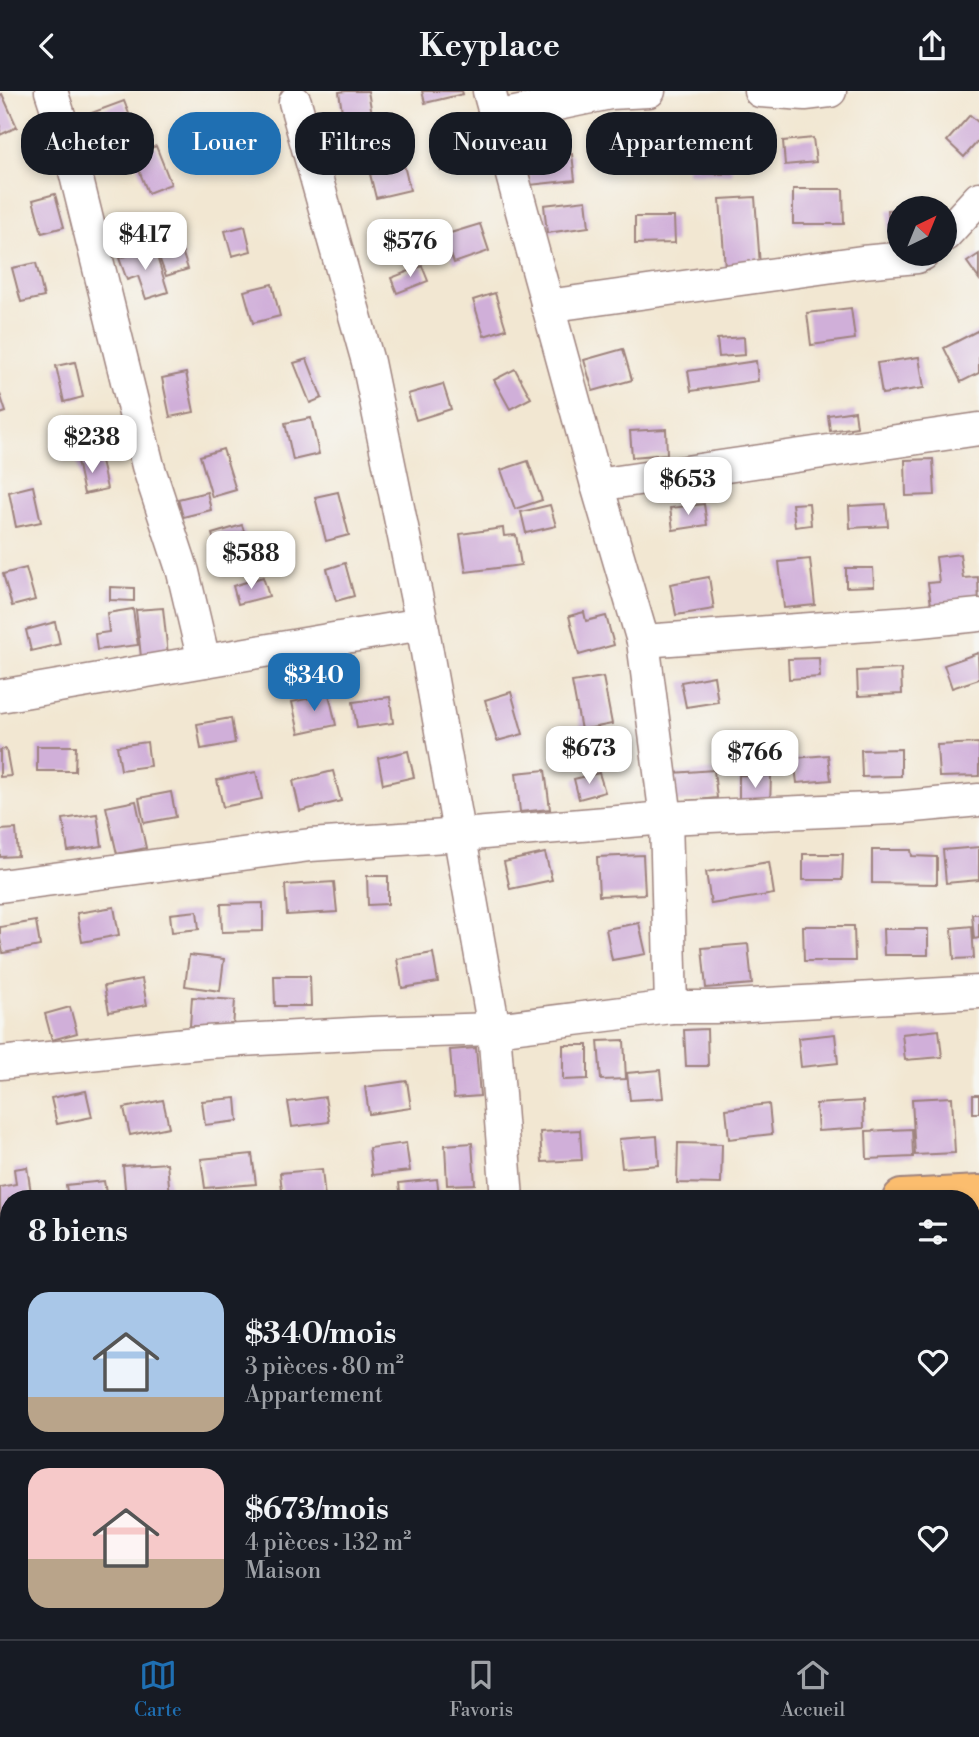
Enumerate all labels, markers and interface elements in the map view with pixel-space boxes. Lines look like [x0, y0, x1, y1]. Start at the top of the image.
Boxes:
text: Keyplace [419, 26, 560, 66]
icon: back [28, 27, 66, 65]
icon: share [913, 27, 951, 65]
chip: Acheter [21, 112, 154, 175]
chip: Louer [168, 112, 281, 175]
chip: Filtres [295, 112, 415, 175]
chip: Nouveau [429, 112, 572, 175]
chip: Appartement [586, 112, 777, 175]
north arrow [887, 196, 957, 266]
map controls [887, 196, 957, 266]
pin: $417 [104, 213, 186, 272]
pin: $576 [369, 219, 451, 279]
text: $417 [119, 221, 171, 249]
text: $576 [383, 228, 437, 256]
pin: $238 [51, 415, 133, 475]
text: $238 [64, 424, 120, 452]
pin: $653 [647, 457, 729, 517]
text: $653 [660, 466, 716, 494]
pin: $588 [210, 531, 292, 591]
text: $588 [222, 540, 280, 568]
pin: $340 [273, 653, 355, 713]
text: $340 [284, 662, 344, 690]
pin: $673 [548, 727, 630, 786]
pin: $766 [714, 731, 796, 790]
text: $673 [562, 735, 616, 763]
text: $766 [727, 739, 783, 767]
text: 8 biens [28, 1213, 128, 1251]
icon: filters [914, 1213, 952, 1251]
text: $340/mois [245, 1315, 396, 1353]
icon: home [84, 1320, 168, 1404]
icon: heart [914, 1343, 952, 1381]
text: 3 pièces · 80 m² [245, 1353, 404, 1381]
text: Appartement [245, 1381, 383, 1409]
text: $673/mois [245, 1491, 389, 1529]
icon: home [84, 1496, 168, 1580]
icon: heart [914, 1519, 952, 1557]
text: 4 pièces · 132 m² [245, 1529, 411, 1557]
text: Maison [245, 1557, 321, 1585]
tab: Carte [134, 1656, 182, 1722]
tab: Favoris [449, 1656, 513, 1722]
tab: Accueil [781, 1656, 845, 1722]

